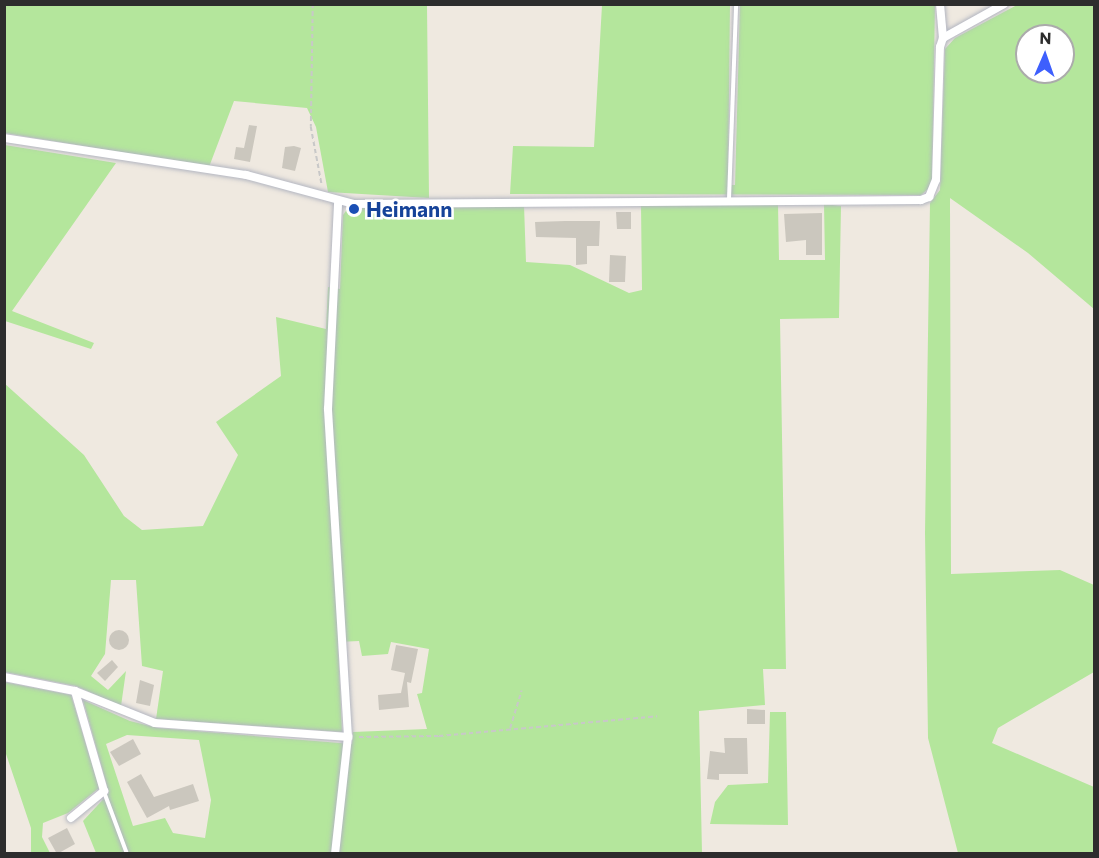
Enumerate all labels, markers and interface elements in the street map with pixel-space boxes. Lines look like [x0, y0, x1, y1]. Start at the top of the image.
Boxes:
north arrow [1015, 24, 1075, 84]
text: N [1039, 28, 1052, 47]
place label: Heimann [366, 196, 452, 222]
marker: Heimann [347, 202, 361, 216]

